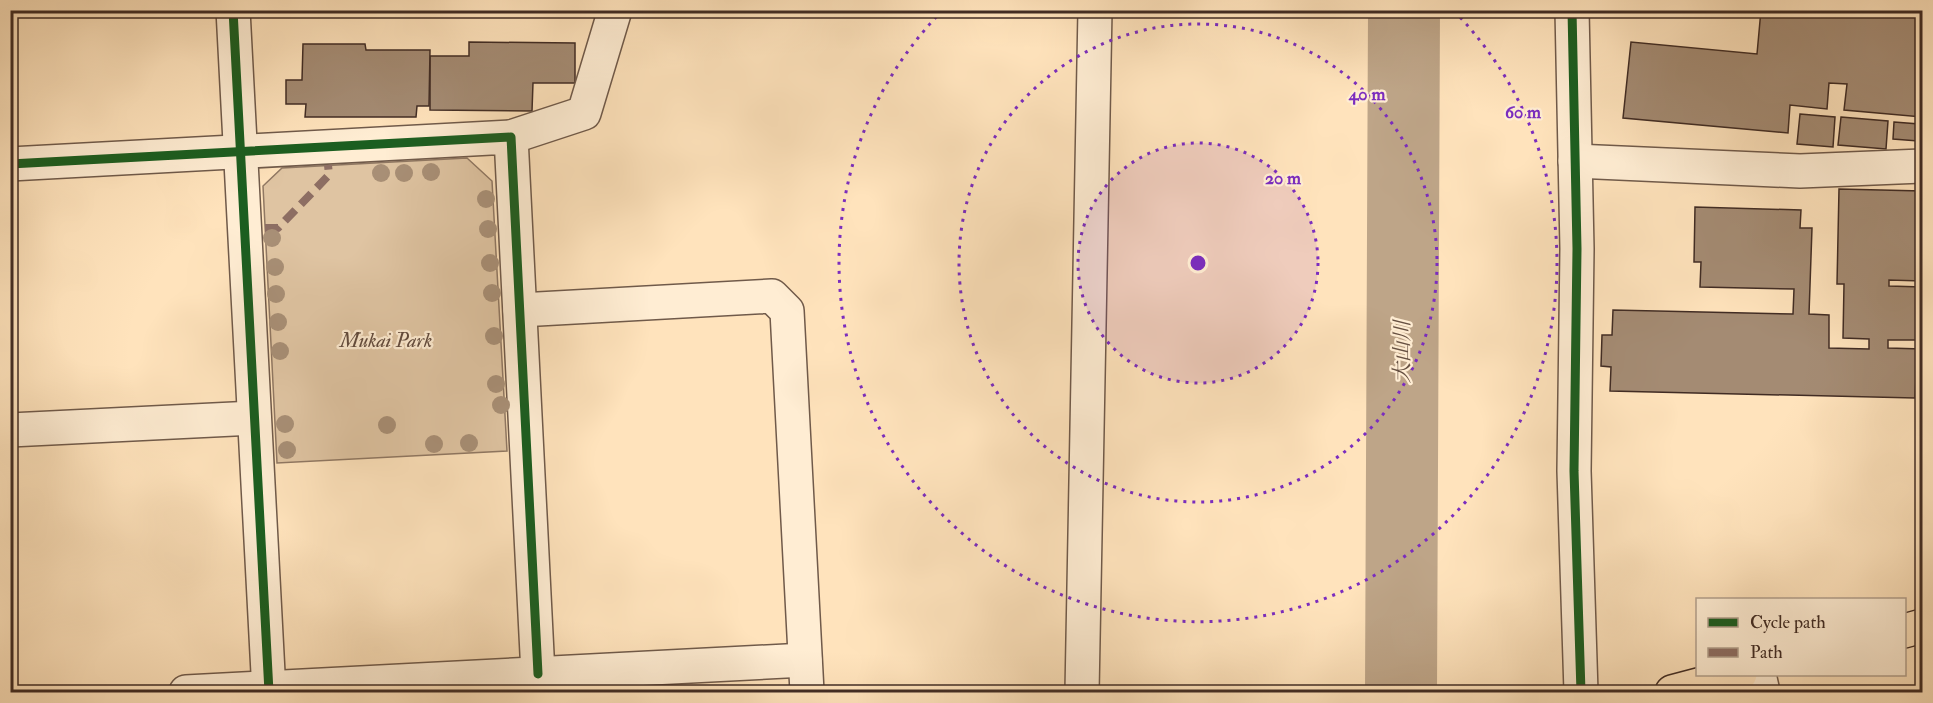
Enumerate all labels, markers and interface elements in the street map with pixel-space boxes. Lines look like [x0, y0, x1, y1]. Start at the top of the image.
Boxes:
text: 40 m [1348, 83, 1386, 106]
text: 60 m [1505, 101, 1542, 124]
text: 20 m [1265, 167, 1302, 190]
centre of rings [1188, 253, 1208, 273]
water label: 大山川 [1389, 319, 1416, 384]
park label: Mukai Park [339, 328, 432, 353]
legend [1696, 598, 1906, 676]
text: Cycle path [1750, 611, 1826, 634]
text: Path [1750, 641, 1783, 664]

